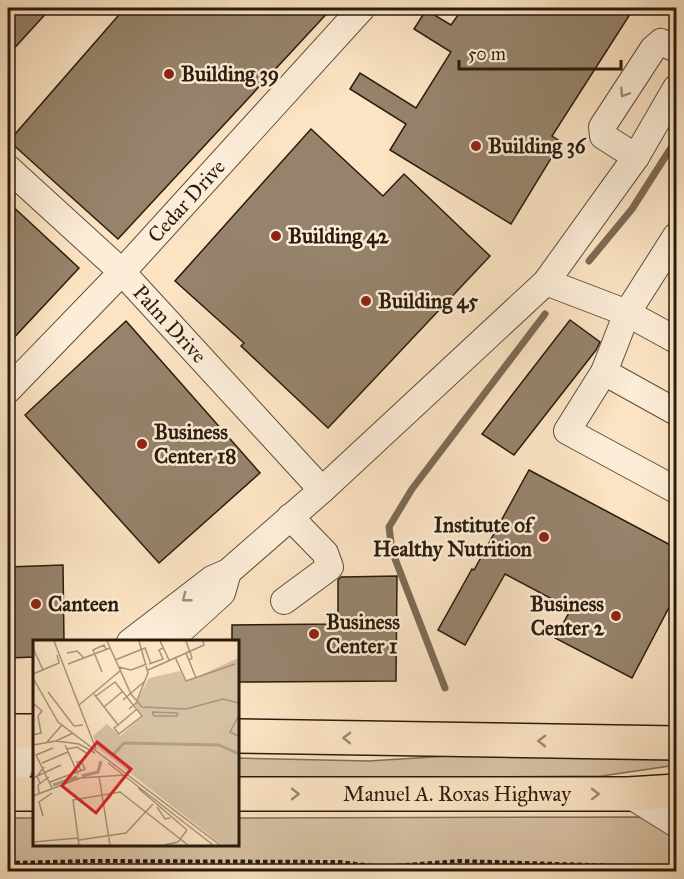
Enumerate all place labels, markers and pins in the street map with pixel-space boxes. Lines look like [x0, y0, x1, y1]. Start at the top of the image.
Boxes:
place label: Building 39 [181, 61, 279, 87]
marker: Building 39 [162, 67, 176, 81]
place label: Building 36 [488, 133, 587, 159]
marker: Building 36 [469, 139, 483, 153]
place label: Building 42 [288, 223, 389, 249]
marker: Building 42 [269, 229, 283, 243]
place label: Building 45 [378, 288, 478, 314]
marker: Building 45 [359, 294, 373, 308]
place label: Business Center 18 [154, 419, 236, 469]
marker: Business Center 18 [135, 437, 149, 451]
place label: Institute of Healthy Nutrition [373, 512, 536, 562]
marker: Institute of Healthy Nutrition [537, 530, 551, 544]
place label: Canteen [48, 591, 119, 617]
place label: Business Center 2 [530, 591, 605, 641]
marker: Canteen [29, 597, 43, 611]
place label: Business Center 1 [326, 609, 400, 659]
marker: Business Center 2 [609, 609, 623, 623]
marker: Business Center 1 [307, 627, 321, 641]

